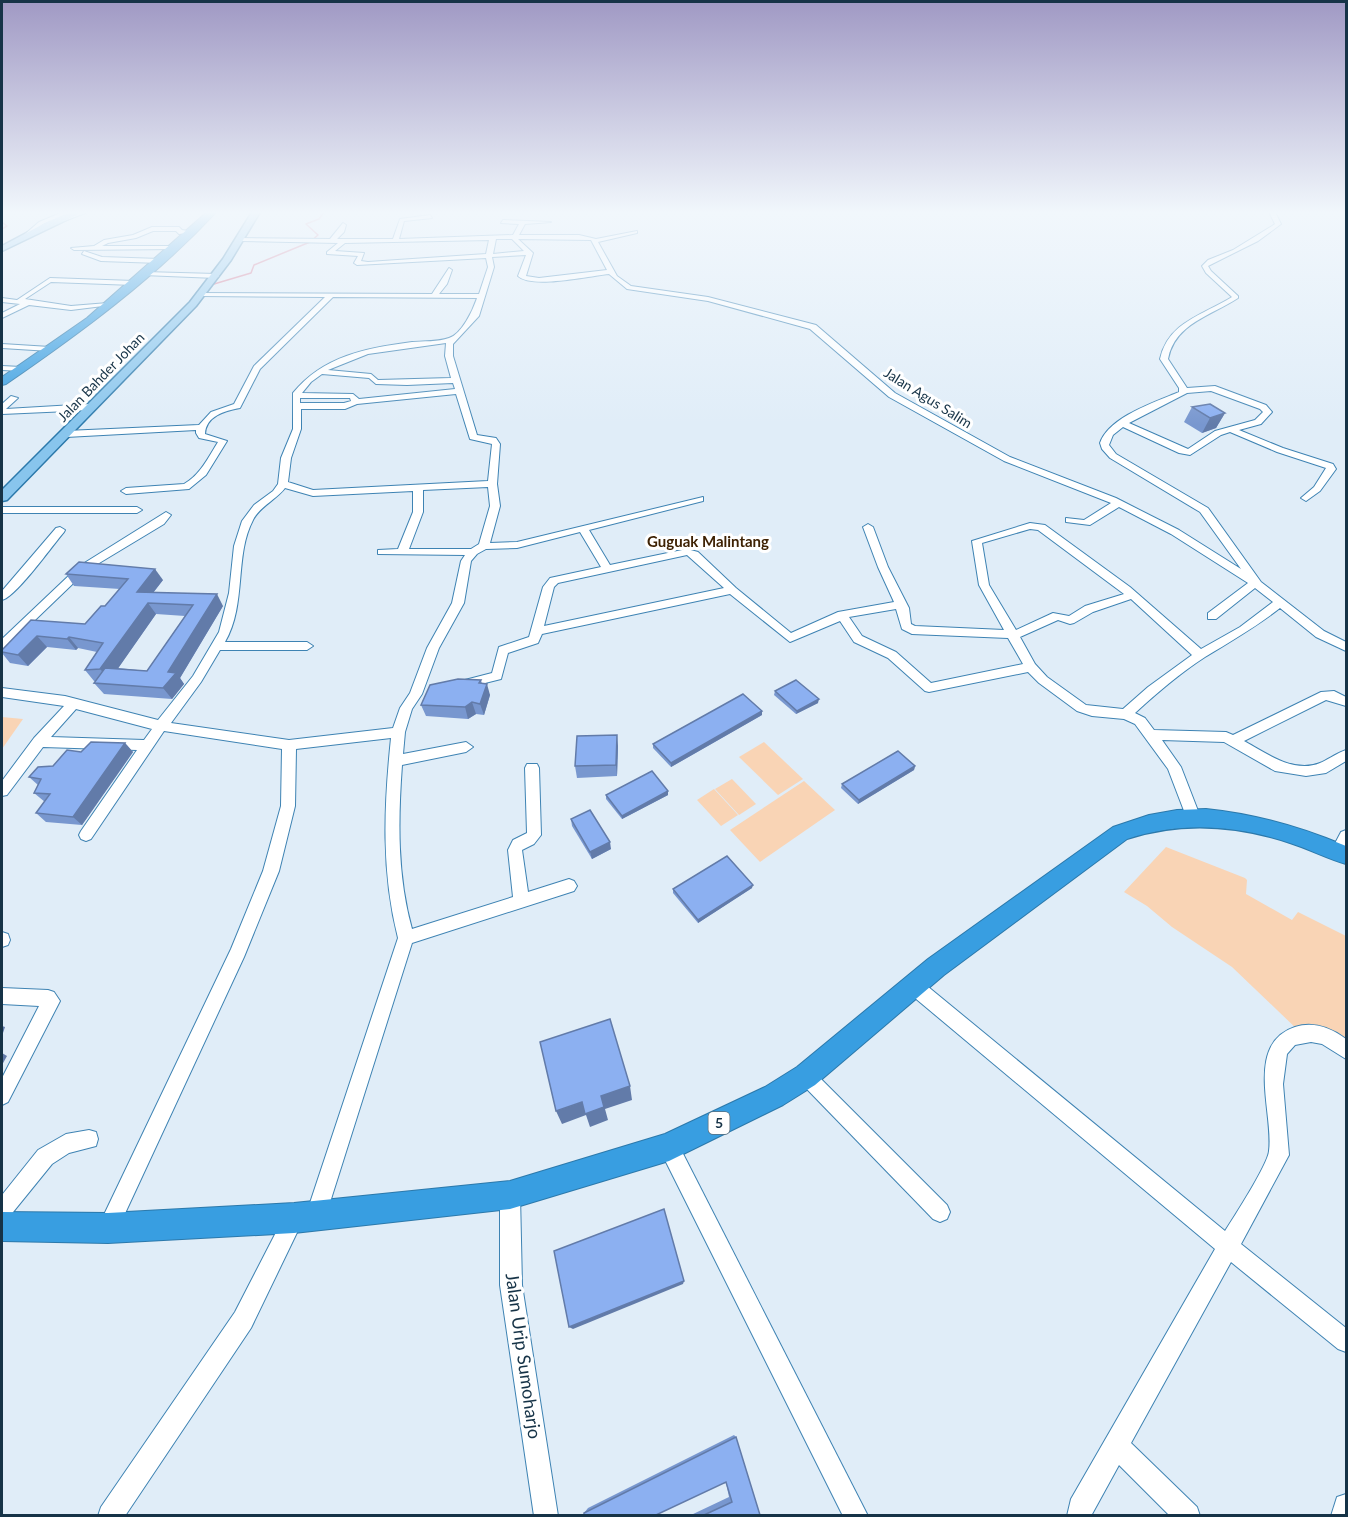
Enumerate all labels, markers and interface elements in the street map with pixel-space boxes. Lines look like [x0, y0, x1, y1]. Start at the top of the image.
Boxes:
street label: Jalan Bahder Johan [54, 329, 148, 425]
street label: Jalan Agus Salim [881, 364, 975, 431]
district label: Guguak Malintang [647, 532, 769, 550]
road number: 5 [708, 1112, 730, 1134]
street label: Jalan Urip Sumoharjo [501, 1272, 547, 1440]

